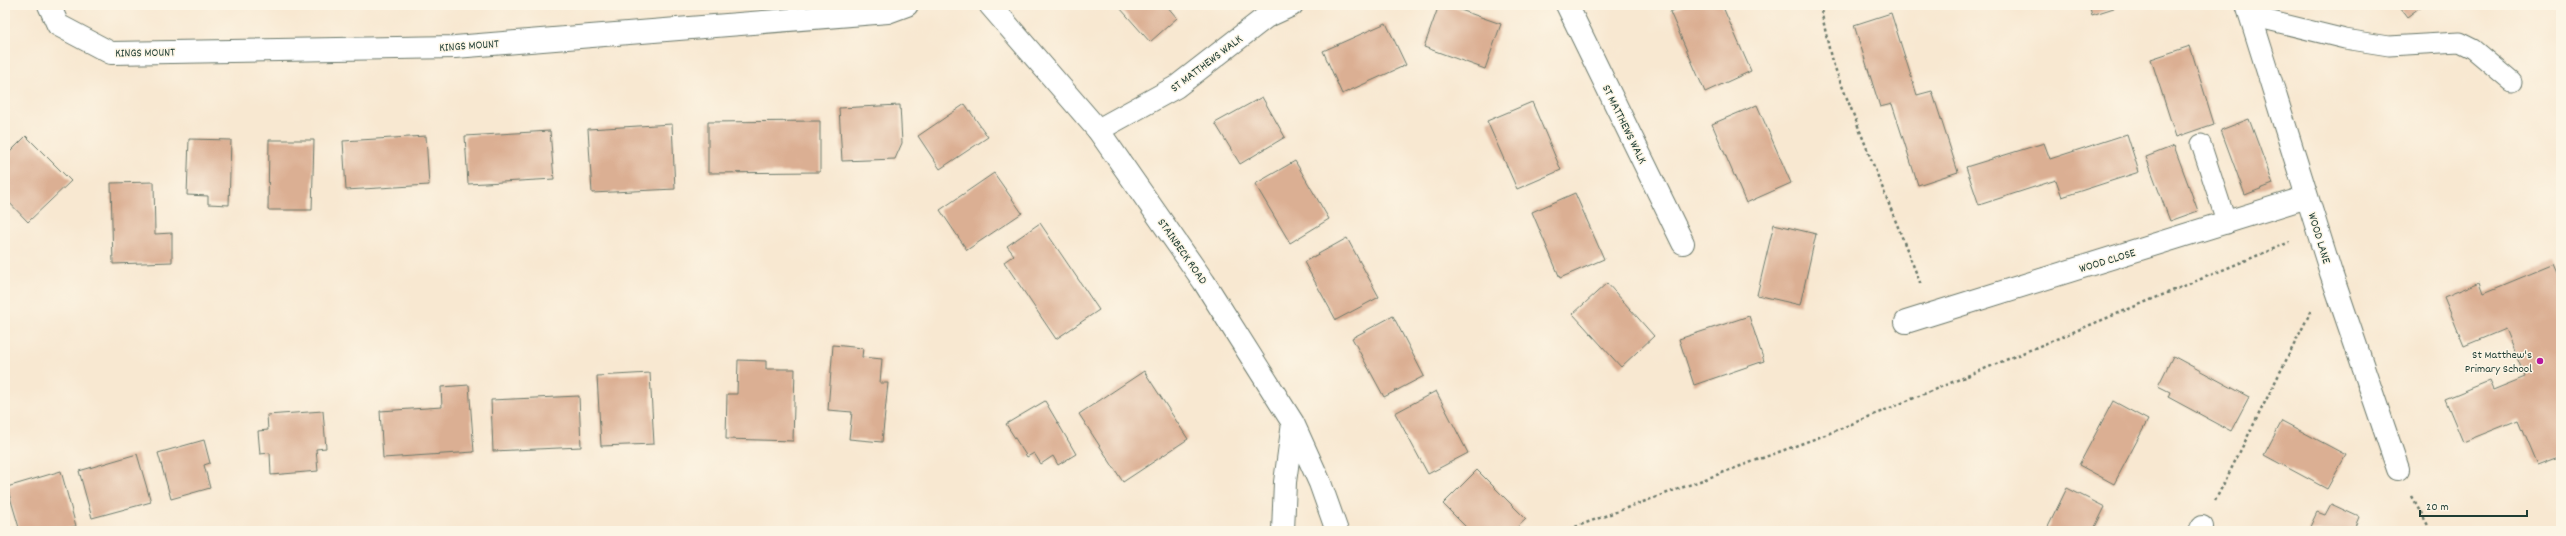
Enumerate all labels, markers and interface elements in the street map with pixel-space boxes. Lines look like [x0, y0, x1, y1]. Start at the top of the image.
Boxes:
street label: ST MATTHEWS WALK [1167, 31, 1247, 97]
street label: KINGS MOUNT [439, 36, 500, 57]
street label: KINGS MOUNT [115, 44, 175, 63]
street label: ST MATTHEWS WALK [1597, 82, 1650, 168]
street label: WOOD LANE [2303, 211, 2335, 267]
street label: STAINBECK ROAD [1153, 215, 1211, 288]
street label: WOOD CLOSE [2077, 245, 2138, 278]
place label: St Matthew's Primary School [2465, 347, 2532, 378]
marker: St Matthew's Primary School [2535, 356, 2545, 366]
scale bar [2420, 492, 2527, 518]
text: 20 m [2426, 499, 2449, 516]

